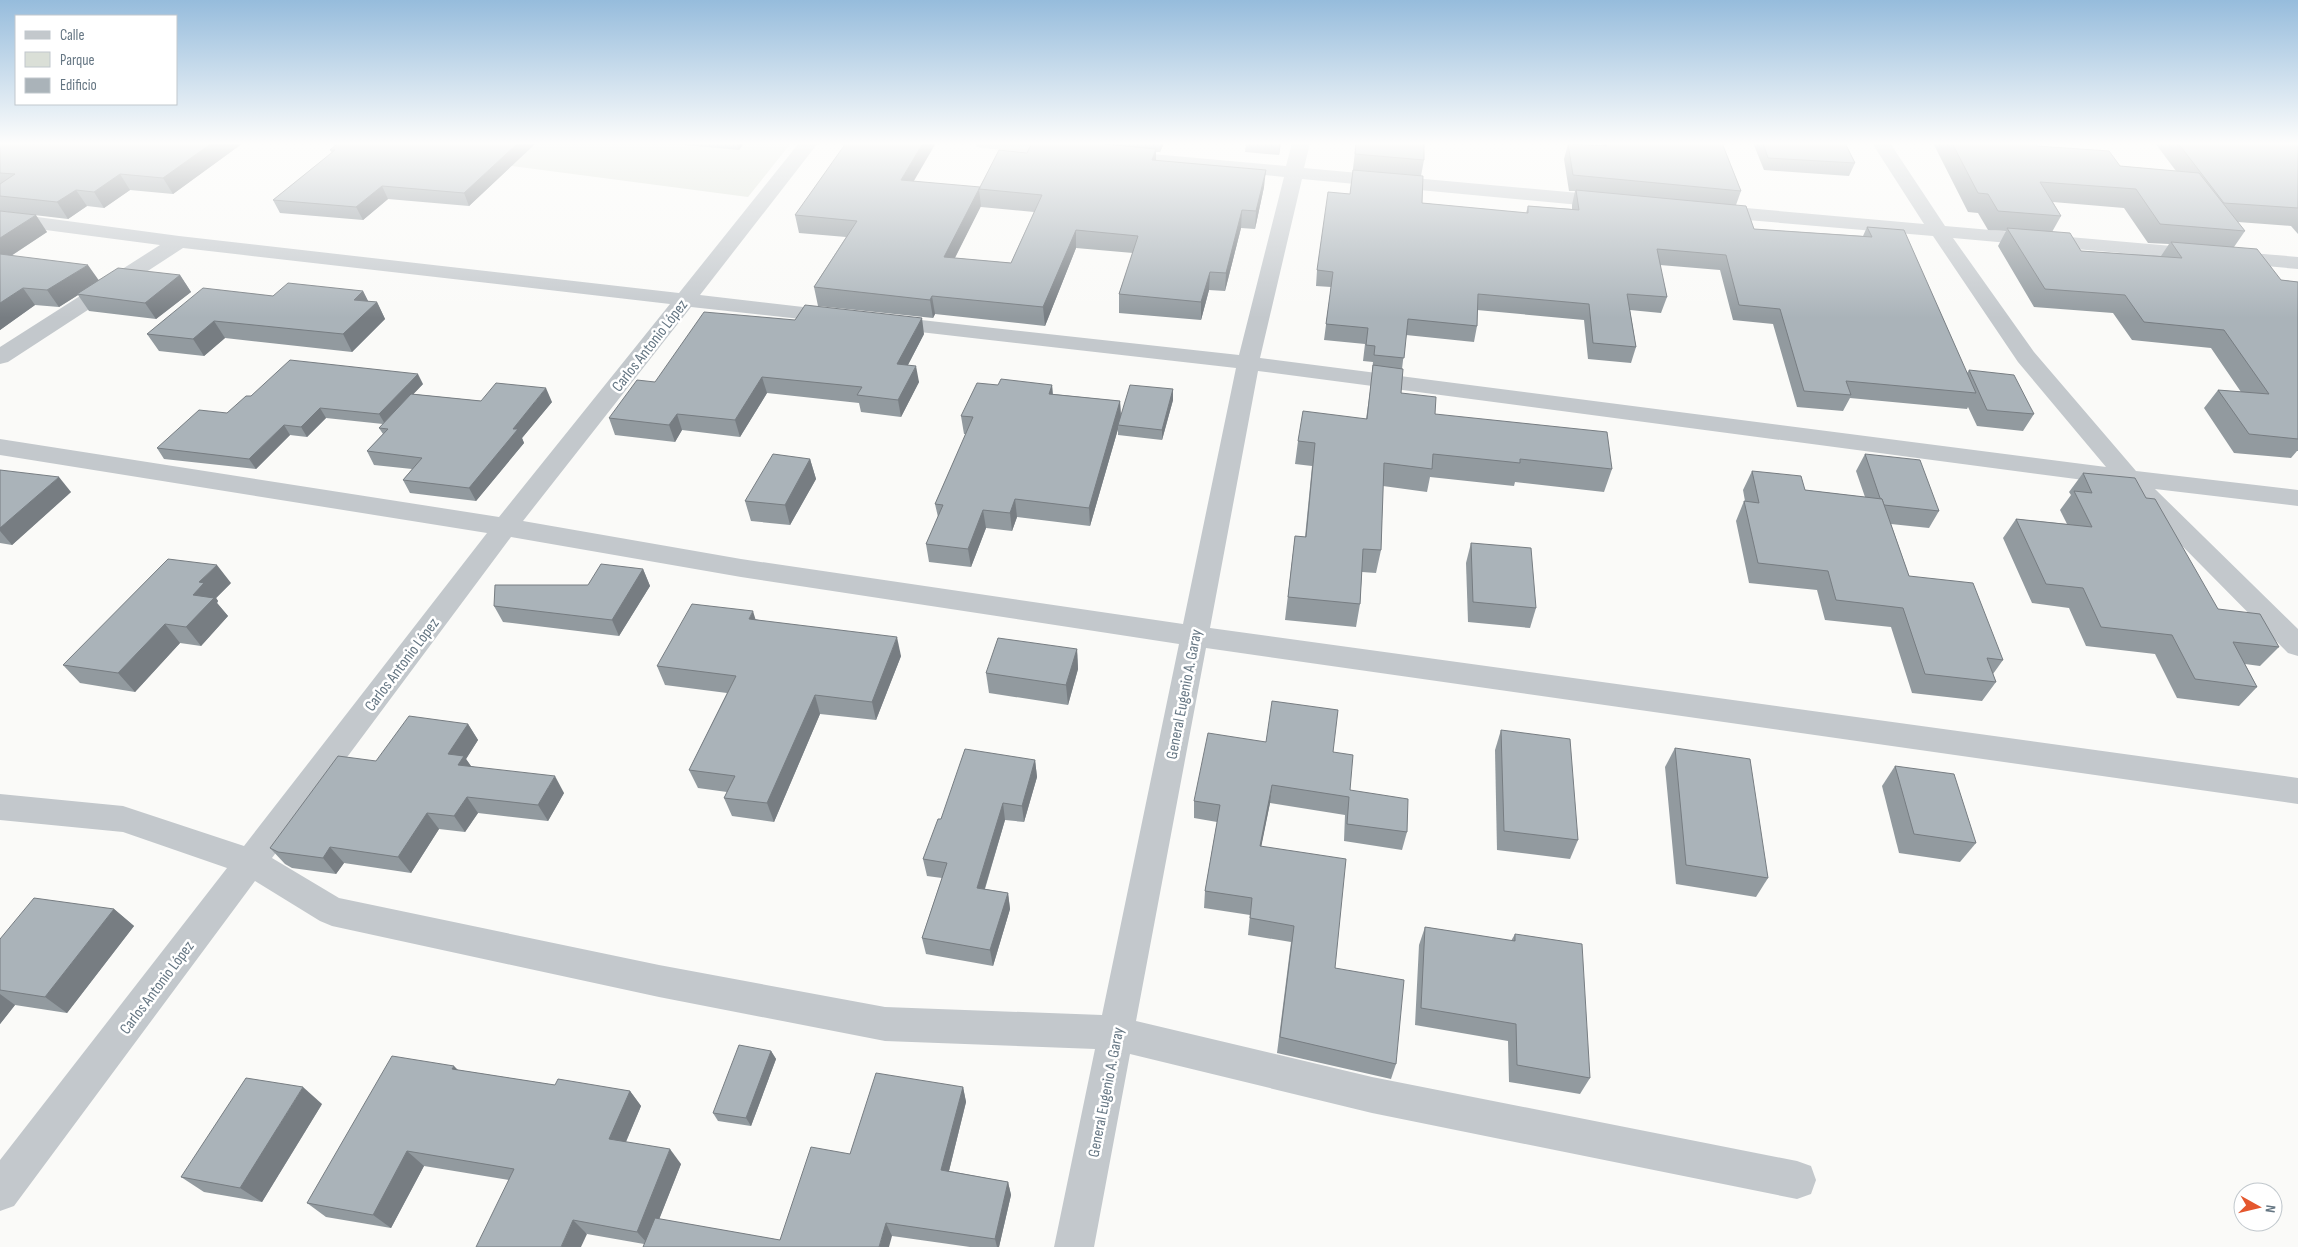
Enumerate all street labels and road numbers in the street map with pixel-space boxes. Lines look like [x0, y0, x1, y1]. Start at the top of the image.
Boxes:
street label: Carlos Antonio López [608, 296, 692, 396]
street label: Carlos Antonio López [361, 614, 444, 715]
street label: General Eugenio A. Garay [1163, 628, 1206, 761]
street label: Carlos Antonio López [116, 937, 199, 1038]
street label: General Eugenio A. Garay [1085, 1026, 1128, 1159]

